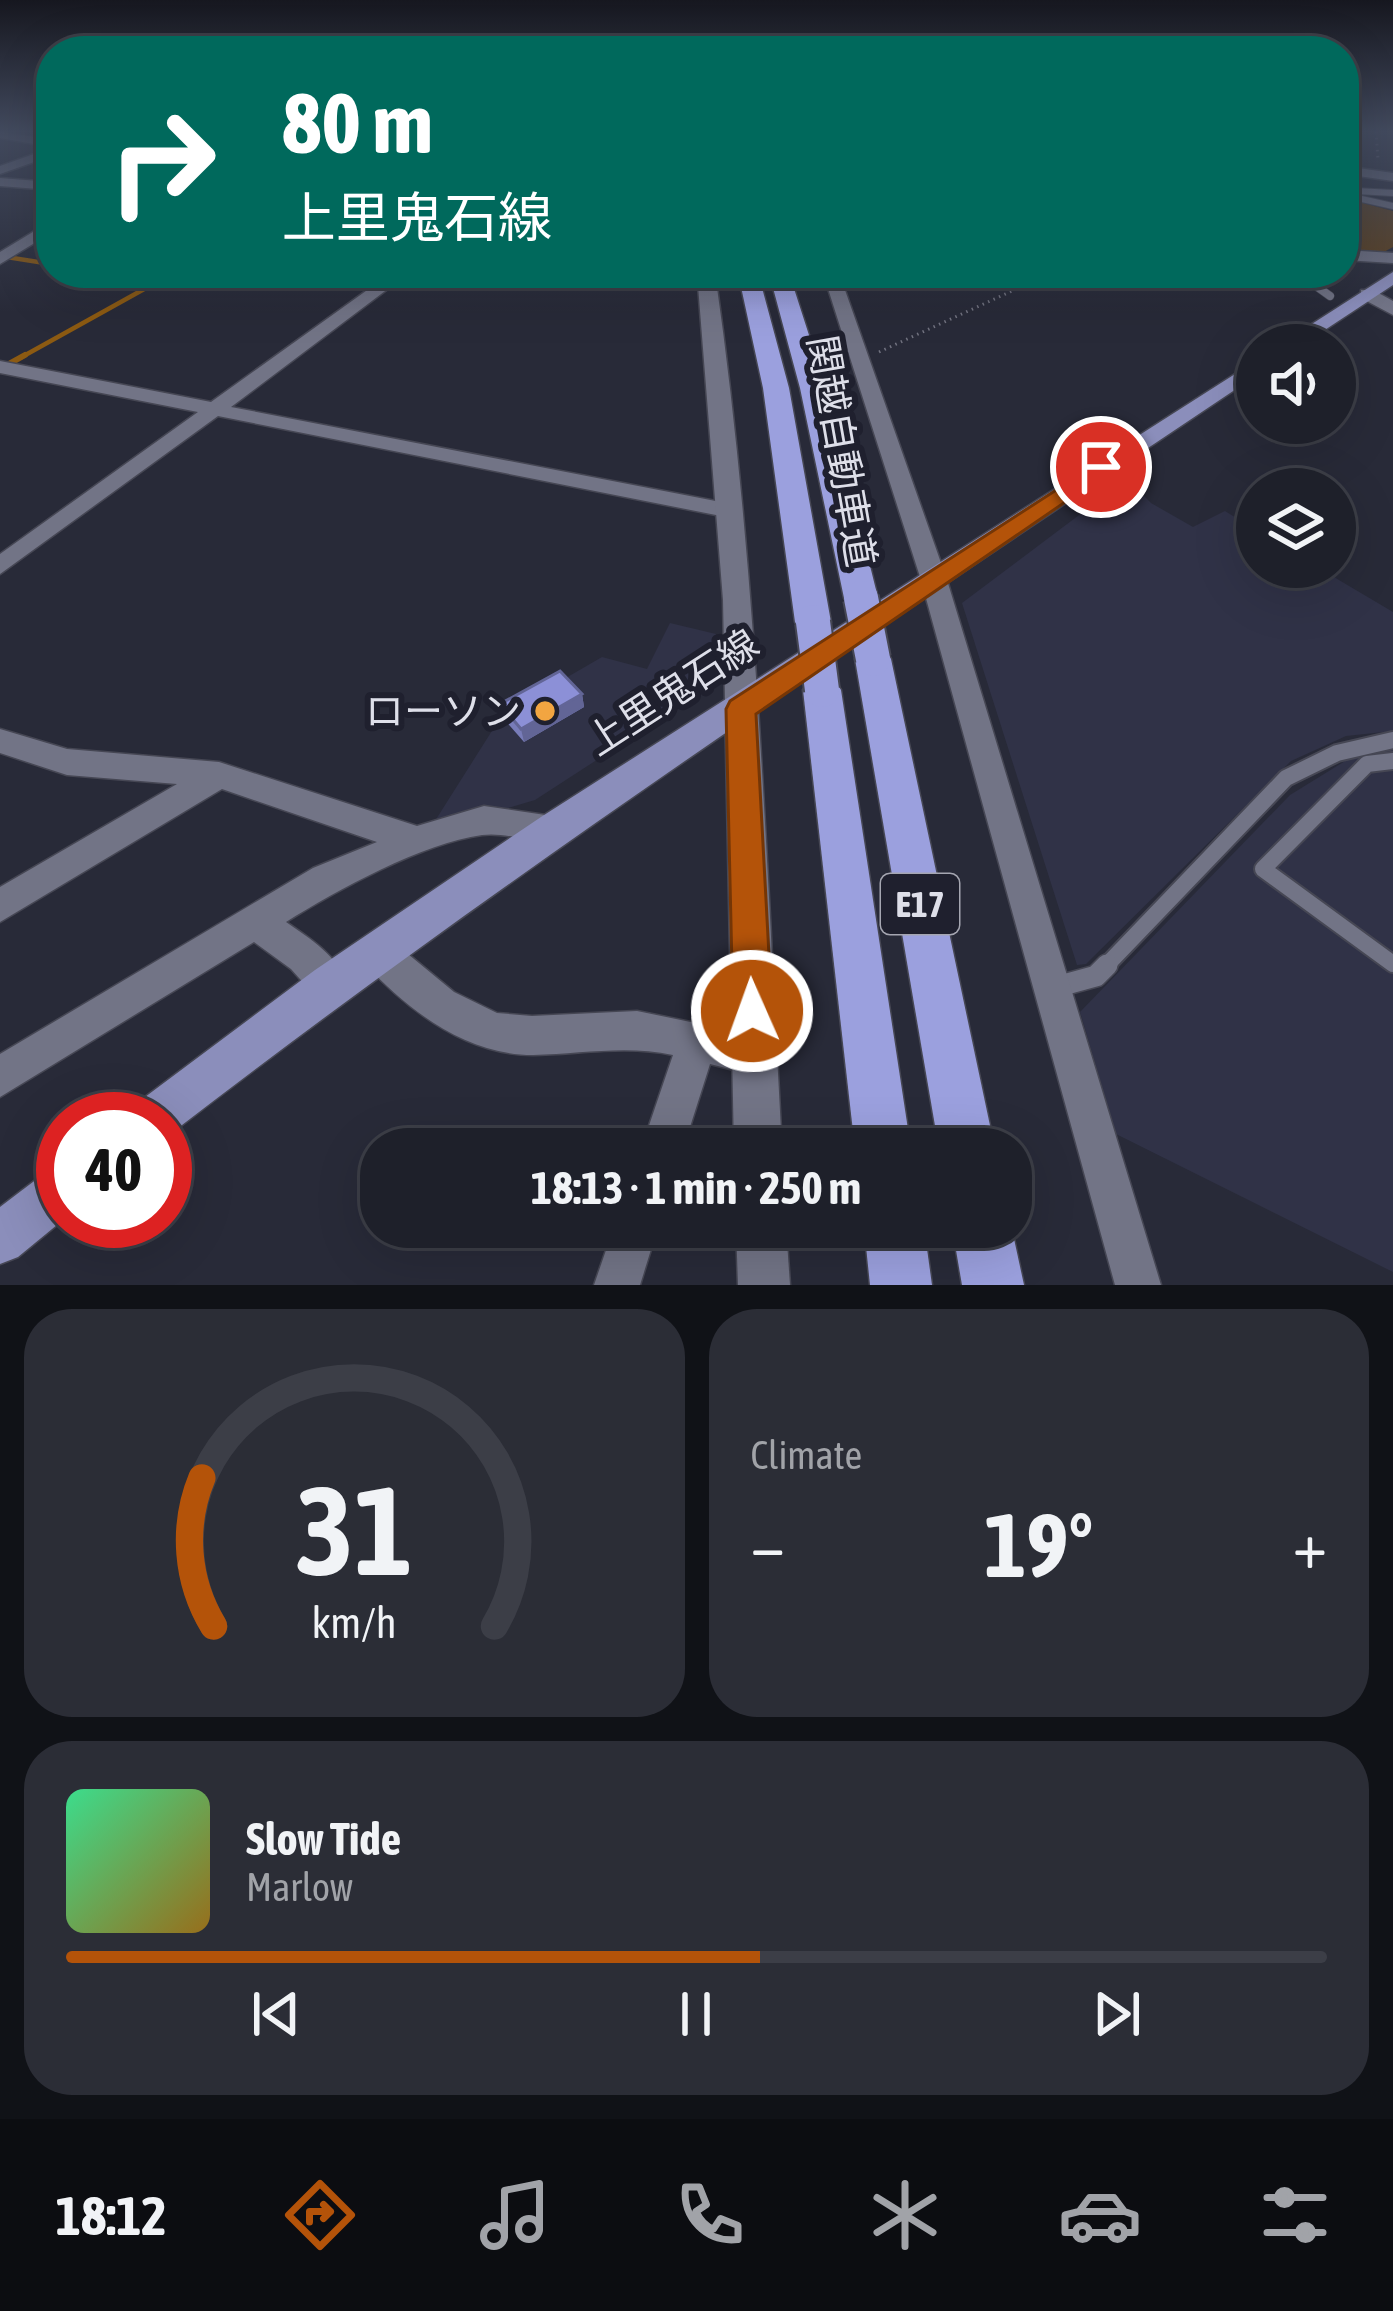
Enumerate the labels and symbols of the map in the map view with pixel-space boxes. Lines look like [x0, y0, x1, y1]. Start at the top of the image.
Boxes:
street label: 関越自動車道 [800, 332, 884, 570]
pin [1050, 416, 1152, 518]
street label: 上里鬼石線 [578, 620, 766, 764]
place label: ローソン [365, 689, 521, 733]
marker: ローソン [532, 698, 558, 724]
road number: E17 [881, 874, 959, 934]
position arrow [689, 948, 815, 1074]
speed limit sign: 40 [36, 1092, 192, 1248]

